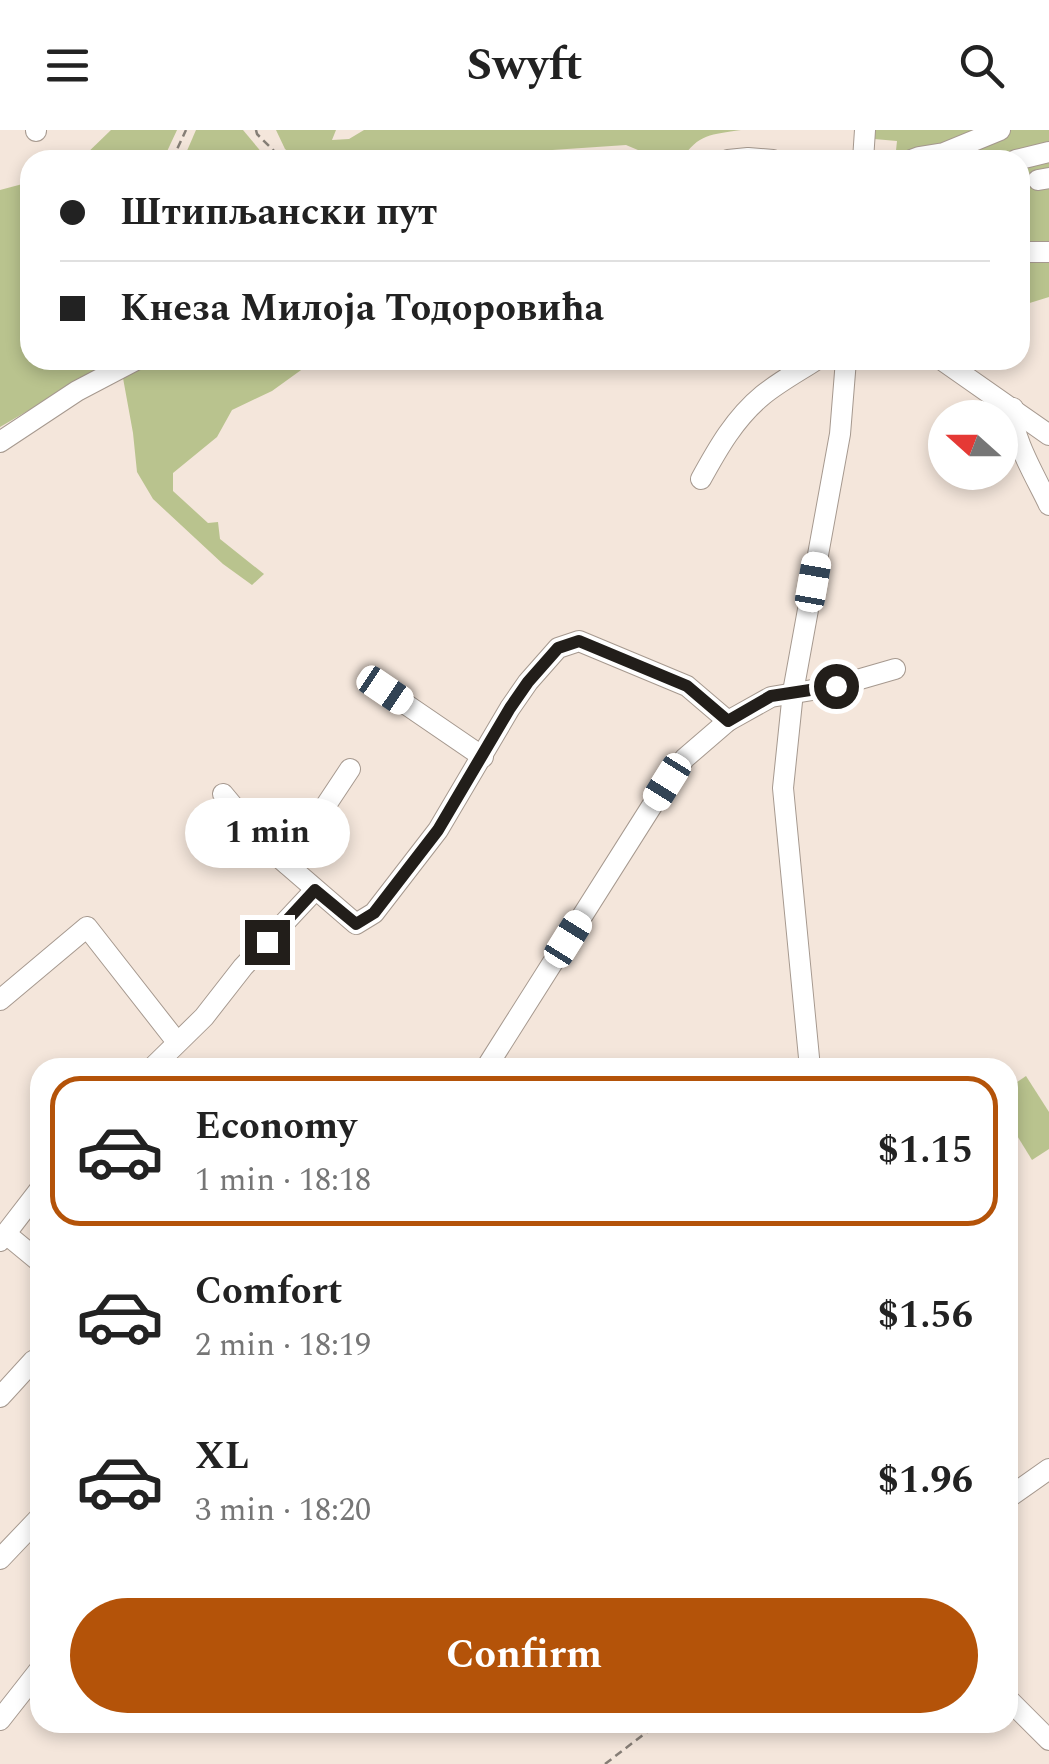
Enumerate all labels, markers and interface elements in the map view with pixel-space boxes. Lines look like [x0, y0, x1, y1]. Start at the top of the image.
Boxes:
text: Swyft [467, 31, 582, 100]
icon: menu [40, 38, 95, 93]
icon: search [954, 38, 1009, 93]
text: Штипљански пут [120, 184, 437, 242]
text: Кнеза Милоја Тодоровића [120, 280, 604, 338]
north arrow [928, 400, 1018, 490]
map controls [928, 400, 1018, 490]
car [793, 550, 833, 614]
car [352, 661, 418, 719]
route start [814, 664, 859, 709]
car [638, 749, 696, 815]
callout: 1 min [184, 797, 350, 867]
text: 1 min [225, 808, 310, 857]
car [539, 906, 597, 972]
route end [245, 920, 290, 965]
text: Economy [195, 1098, 356, 1156]
icon: car [75, 1106, 165, 1196]
text: $1.15 [878, 1122, 973, 1180]
text: 1 min · 18:18 [195, 1156, 371, 1205]
text: Comfort [195, 1263, 342, 1321]
icon: car [75, 1271, 165, 1361]
text: $1.56 [878, 1287, 973, 1345]
text: 2 min · 18:19 [195, 1321, 371, 1370]
text: XL [195, 1428, 249, 1486]
icon: car [75, 1436, 165, 1526]
text: $1.96 [878, 1452, 973, 1510]
text: 3 min · 18:20 [195, 1486, 371, 1535]
button: Confirm [70, 1598, 978, 1713]

